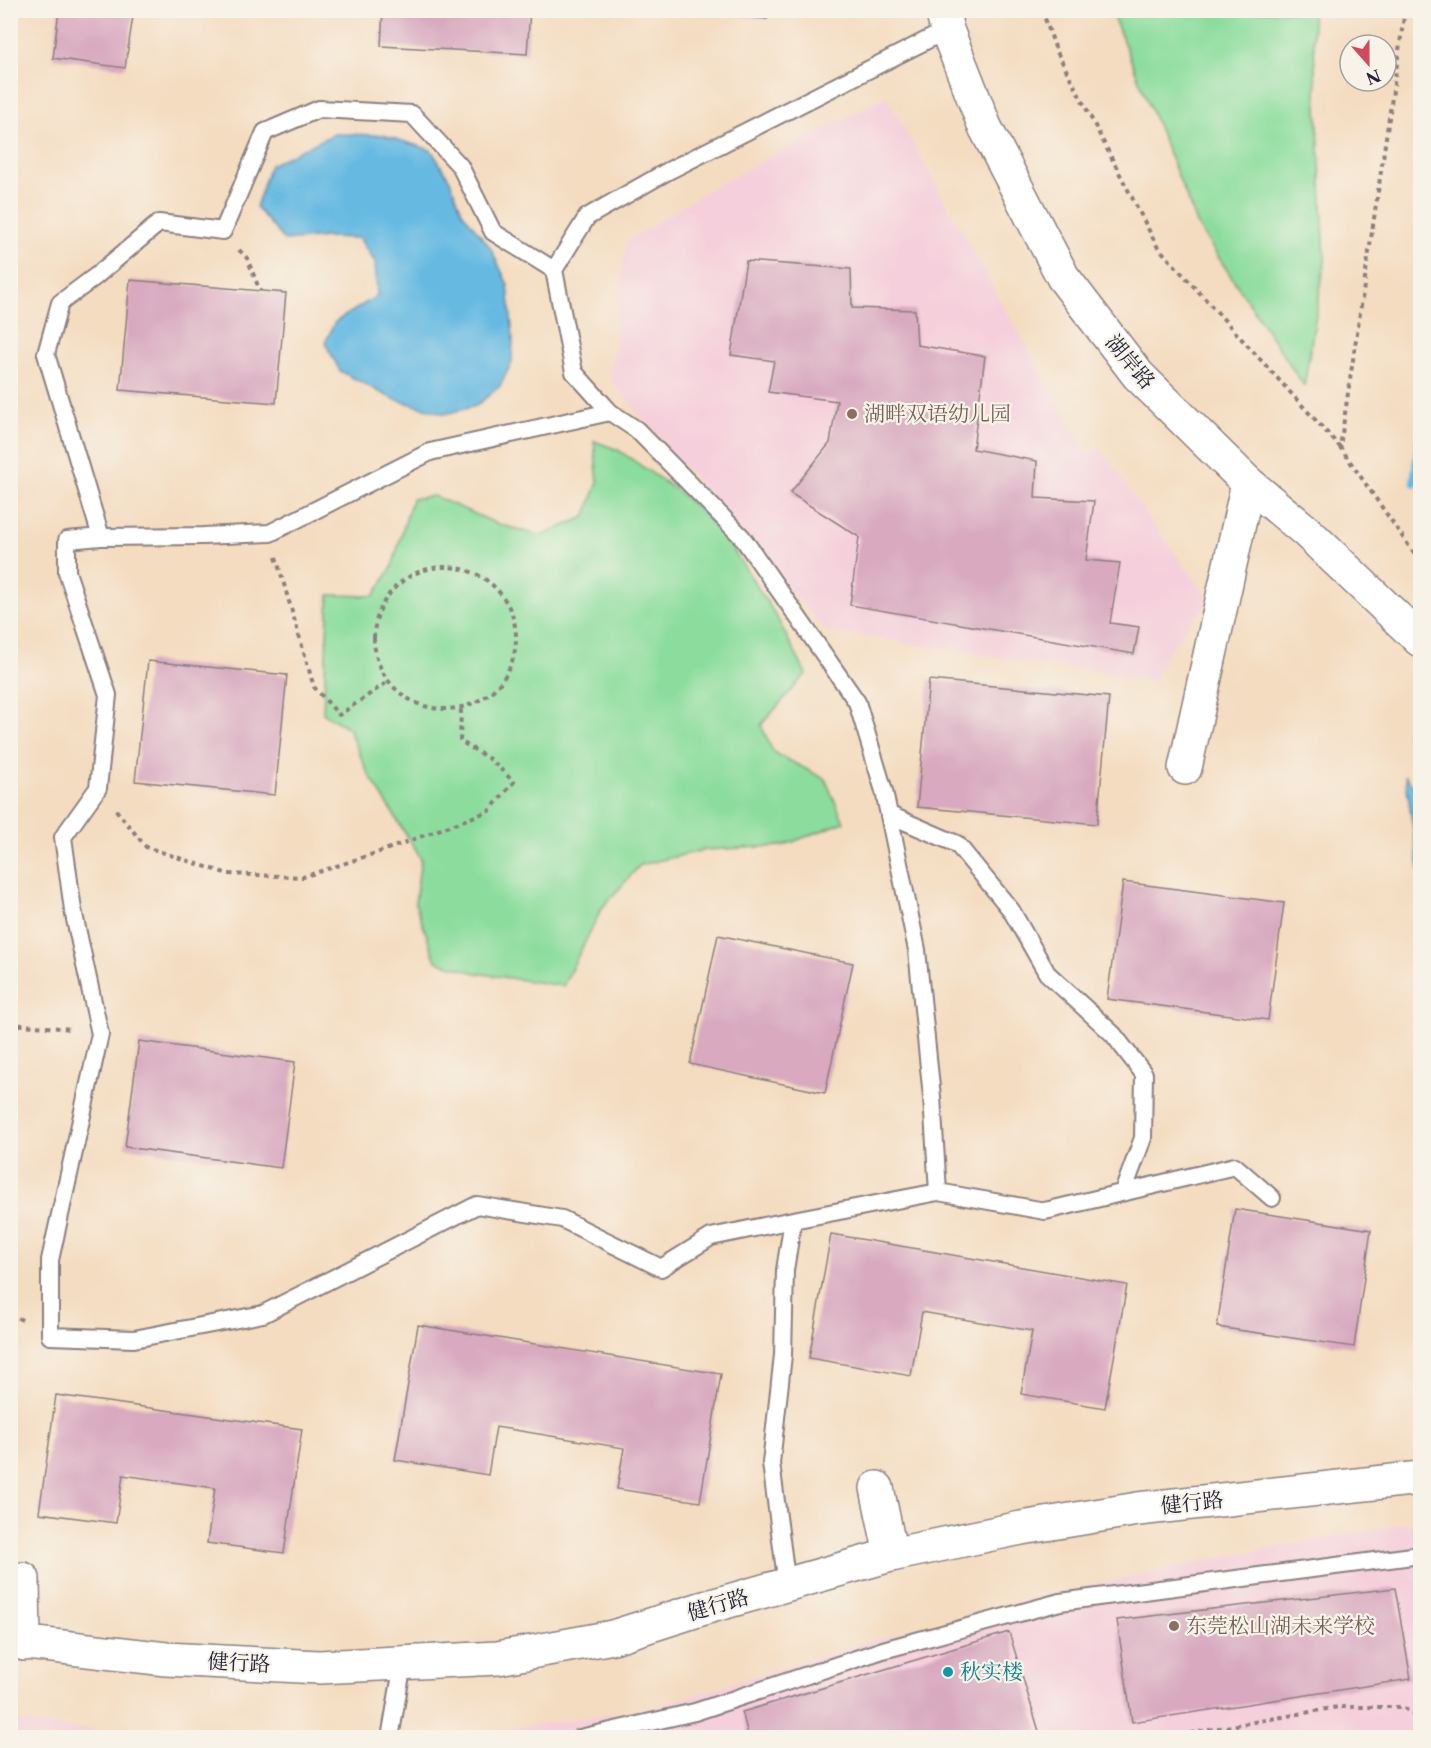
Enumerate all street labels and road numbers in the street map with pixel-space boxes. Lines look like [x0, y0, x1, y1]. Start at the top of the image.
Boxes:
street label: 湖岸路 [1101, 330, 1160, 394]
street label: 健行路 [1159, 1487, 1225, 1518]
street label: 健行路 [684, 1584, 752, 1625]
street label: 健行路 [207, 1648, 271, 1677]

